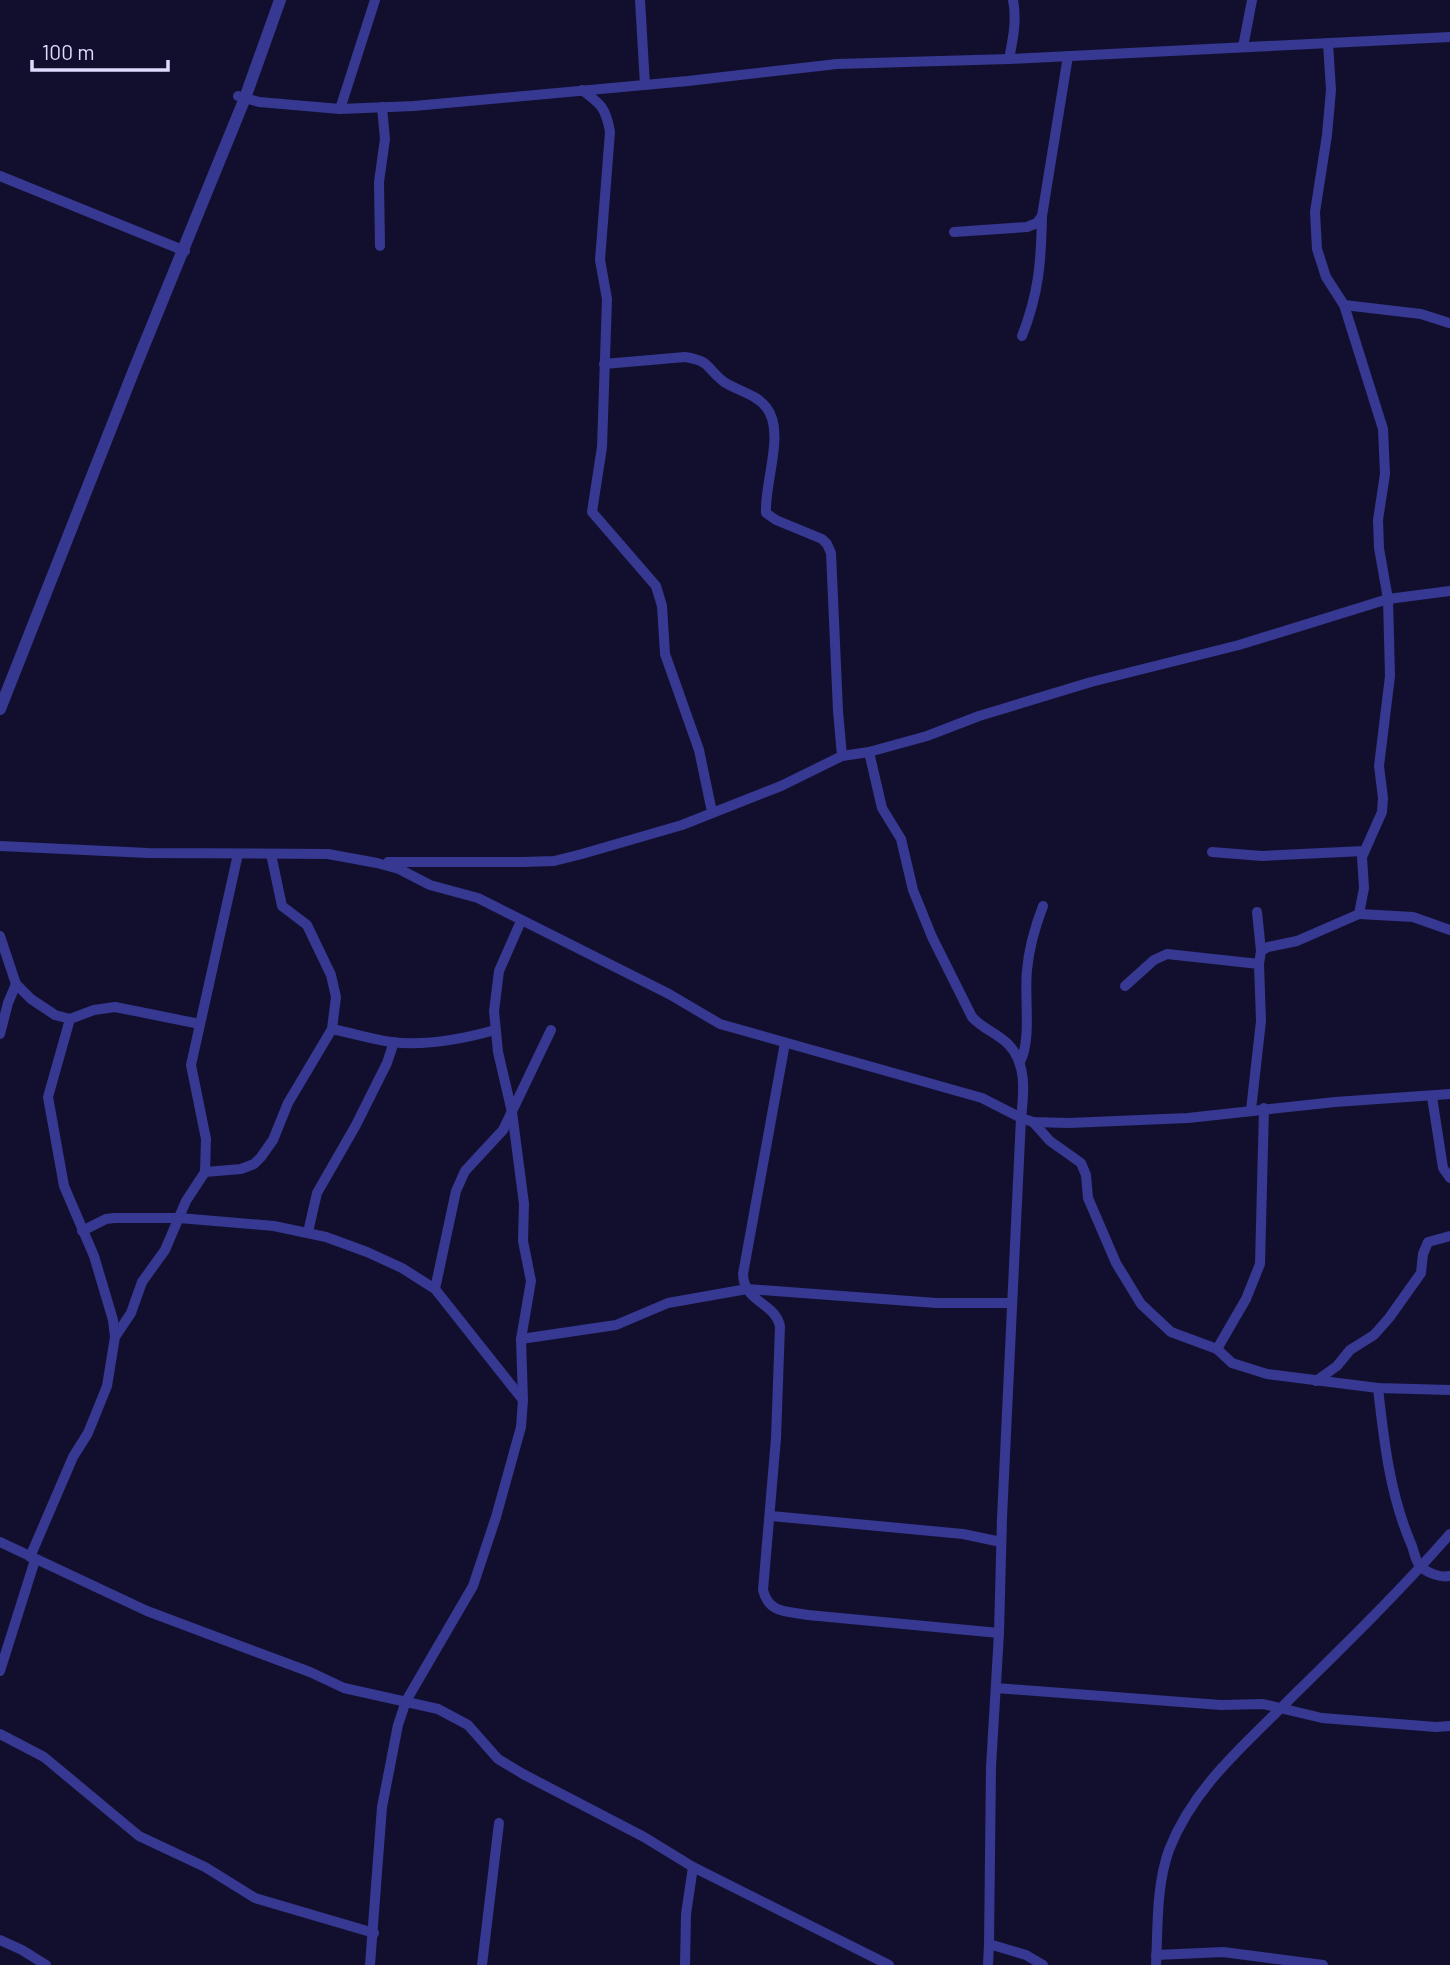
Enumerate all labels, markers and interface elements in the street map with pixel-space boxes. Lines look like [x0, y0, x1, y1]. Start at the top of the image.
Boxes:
scale bar [32, 28, 168, 72]
text: 100 m [42, 39, 95, 64]

